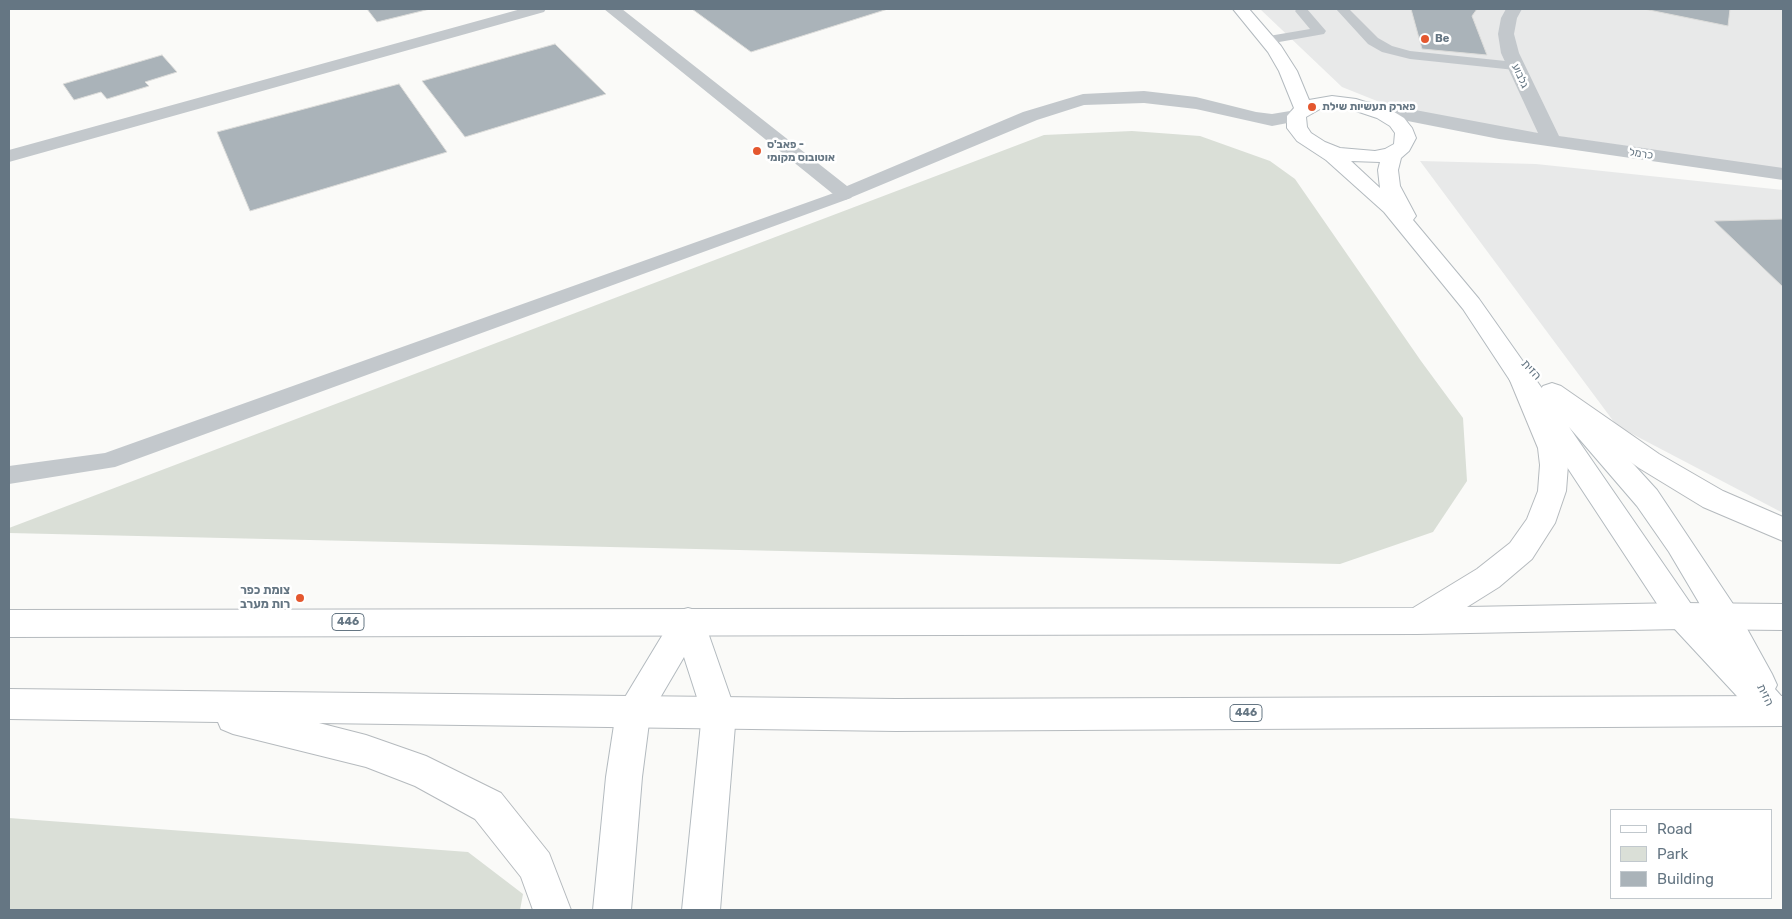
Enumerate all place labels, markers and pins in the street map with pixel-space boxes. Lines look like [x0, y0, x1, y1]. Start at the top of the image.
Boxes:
place label: Be [1435, 32, 1449, 46]
marker: Be [1419, 33, 1431, 45]
place label: פארק תעשיות שילת [1322, 100, 1416, 114]
marker: פארק תעשיות שילת [1306, 101, 1318, 113]
place label: פאב'ס - אוטובוס מקומי [767, 138, 835, 164]
marker: פאב'ס - אוטובוס מקומי [751, 145, 763, 157]
place label: צומת כפר רות מערב [240, 584, 290, 612]
marker: צומת כפר רות מערב [294, 592, 306, 604]

